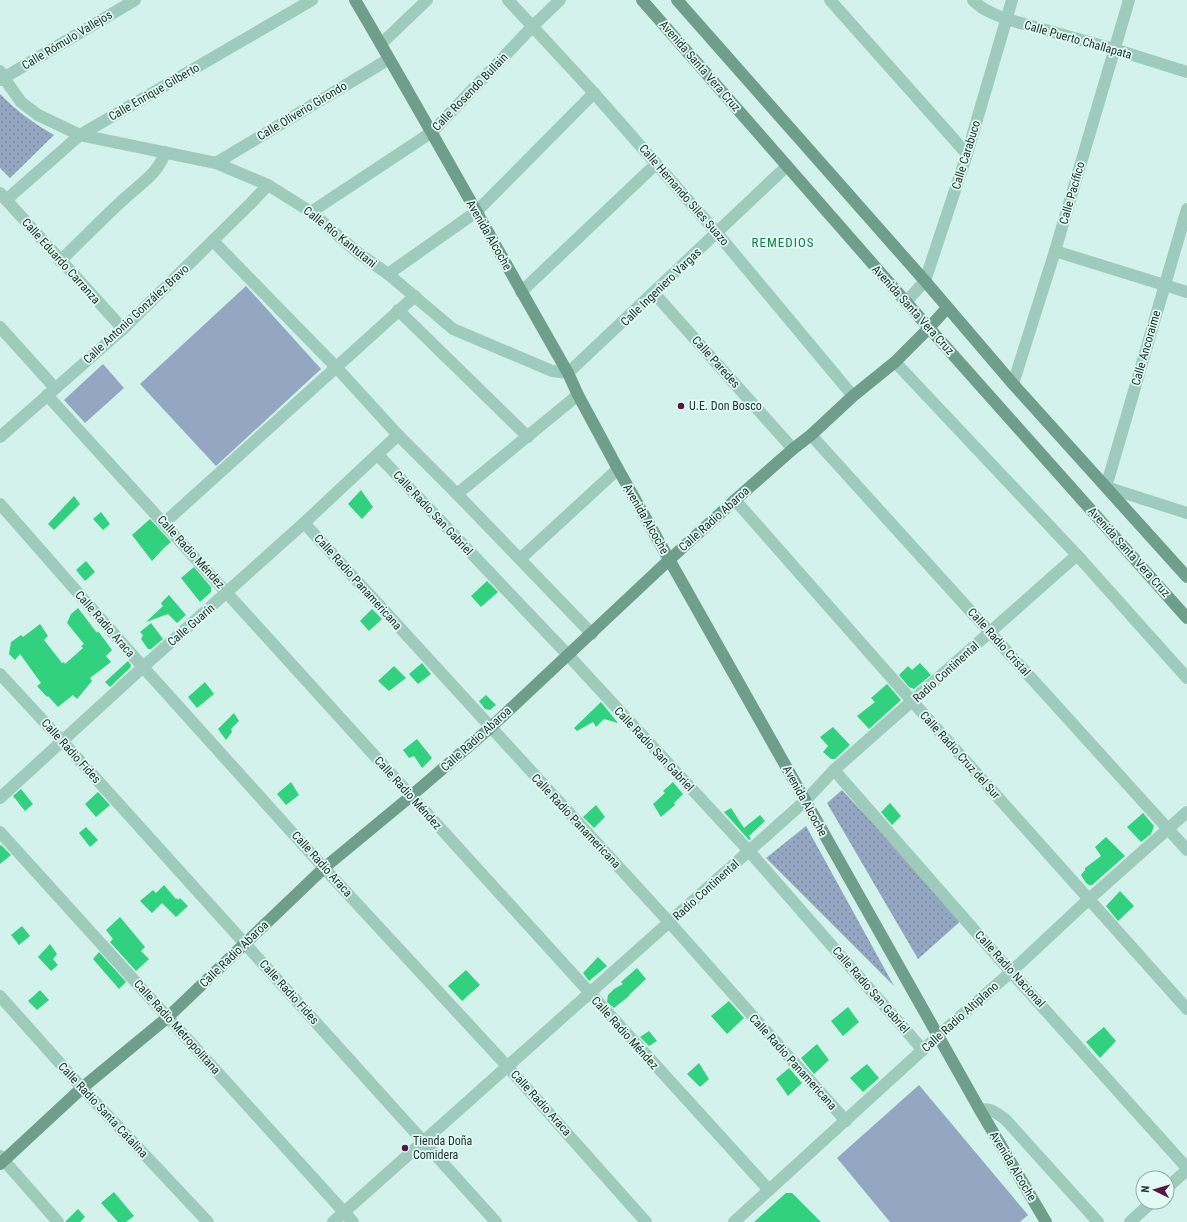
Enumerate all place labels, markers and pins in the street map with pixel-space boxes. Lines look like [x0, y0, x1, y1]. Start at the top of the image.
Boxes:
place label: U.E. Don Bosco [689, 399, 762, 413]
marker: U.E. Don Bosco [676, 401, 686, 411]
place label: Tienda Doña Comidera [413, 1134, 473, 1162]
marker: Tienda Doña Comidera [400, 1143, 410, 1153]

